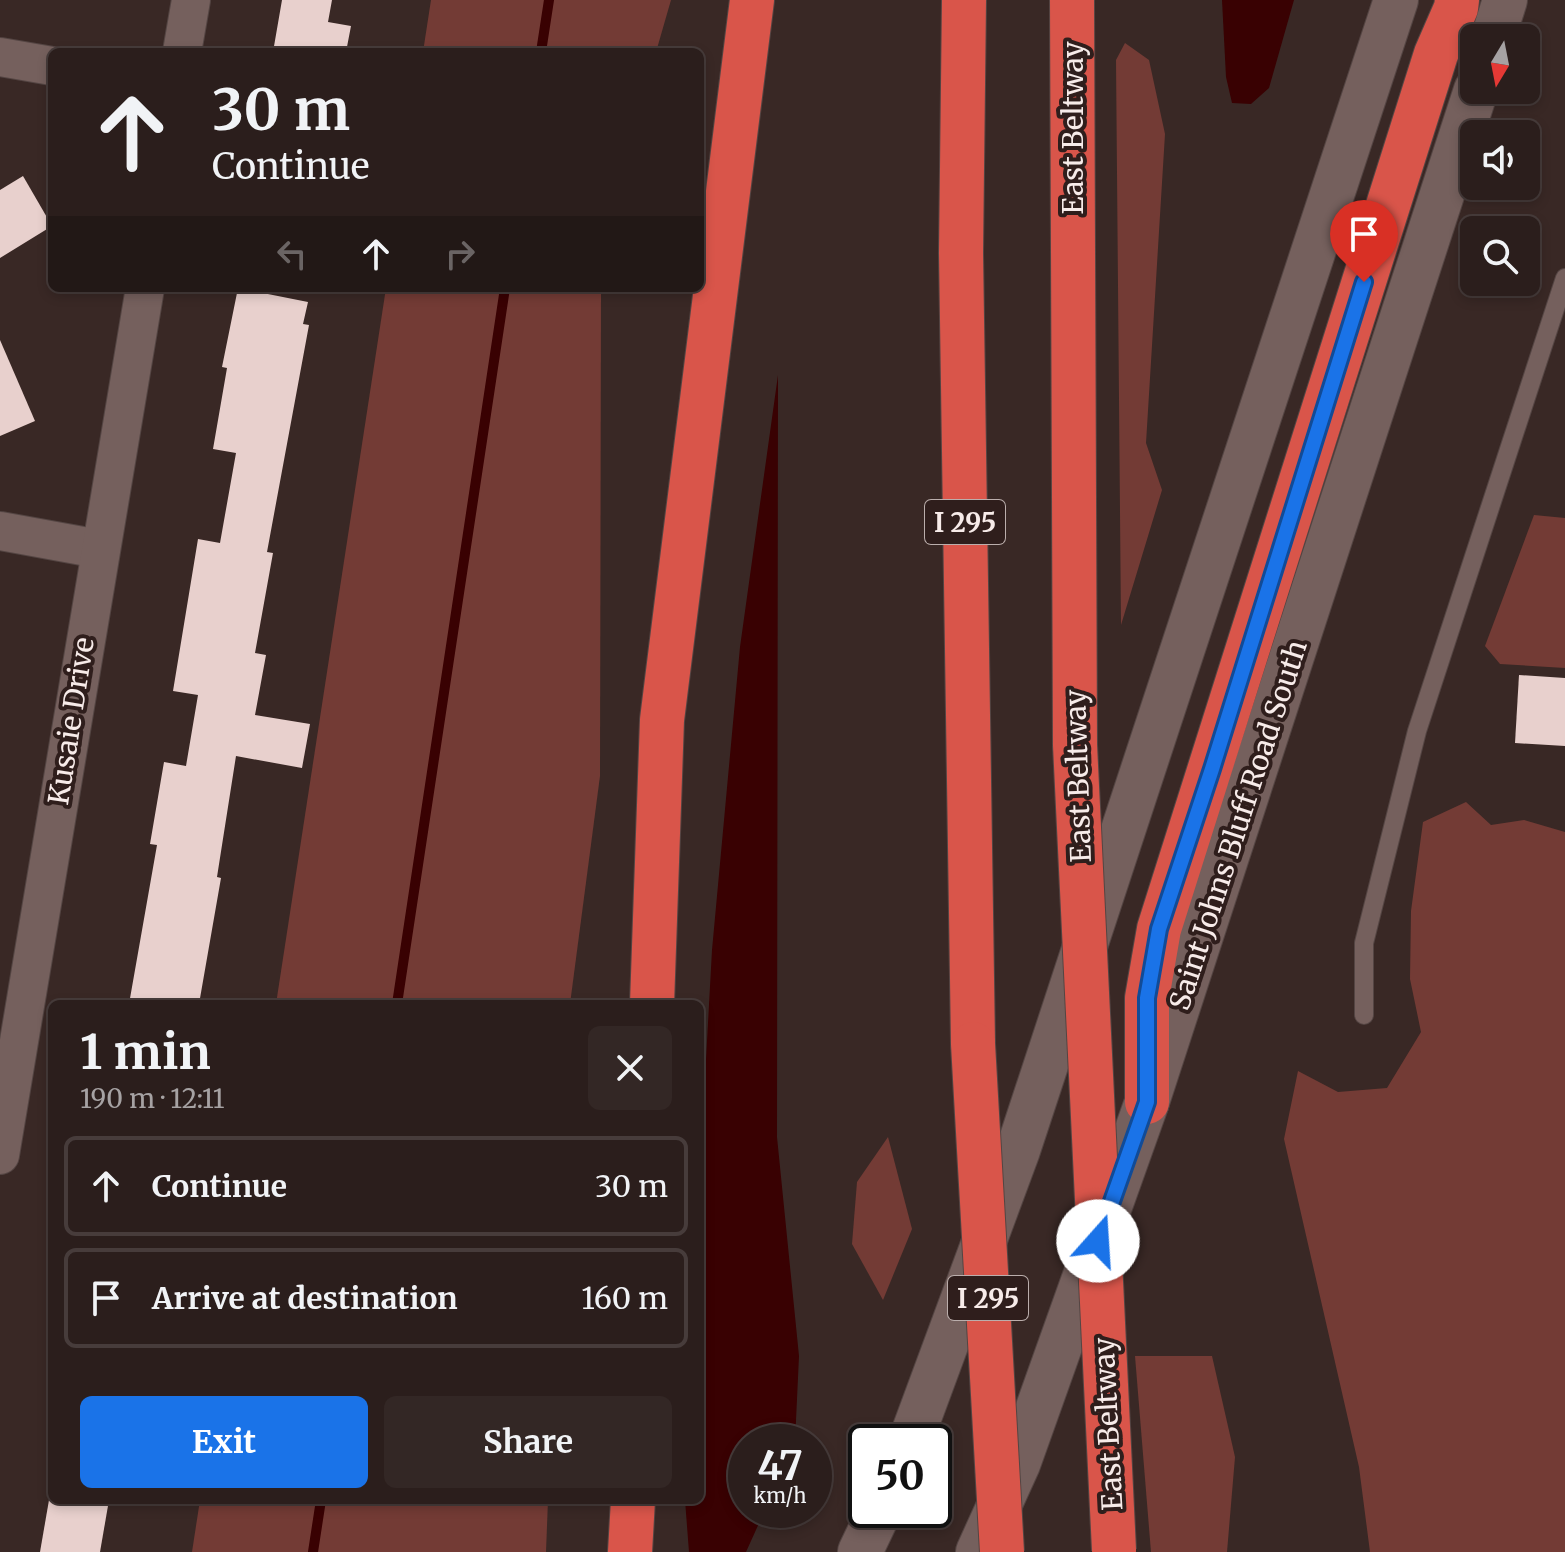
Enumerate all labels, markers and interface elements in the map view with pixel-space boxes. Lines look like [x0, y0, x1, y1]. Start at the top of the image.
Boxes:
north arrow [1460, 24, 1540, 104]
map controls [1460, 24, 1540, 296]
street label: East Beltway [1055, 41, 1091, 215]
text: 30 m [212, 75, 350, 145]
icon: ahead [80, 80, 184, 184]
button: sound [1460, 120, 1540, 200]
text: Continue [212, 144, 370, 189]
pin [1330, 200, 1398, 282]
icon: arrive [1342, 212, 1386, 256]
button: search [1460, 216, 1540, 296]
icon: left [270, 232, 314, 276]
icon: ahead [354, 232, 398, 276]
icon: right [438, 232, 482, 276]
road number: I 295 [925, 500, 1005, 544]
street label: Kusaie Drive [40, 635, 102, 807]
street label: Saint Johns Bluff Road South [1161, 636, 1315, 1014]
street label: East Beltway [1057, 688, 1099, 863]
text: 1 min [80, 1022, 211, 1082]
button: close [588, 1026, 672, 1110]
text: 190 m · 12:11 [80, 1082, 225, 1115]
icon: ahead [84, 1164, 128, 1208]
text: Continue [152, 1167, 287, 1205]
text: 30 m [595, 1167, 668, 1205]
position arrow [1056, 1199, 1140, 1283]
icon: arrive [84, 1276, 128, 1320]
road number: I 295 [948, 1276, 1028, 1320]
text: Arrive at destination [152, 1279, 458, 1317]
text: 160 m [581, 1279, 668, 1317]
street label: East Beltway [1085, 1336, 1131, 1511]
button: Exit [80, 1396, 368, 1488]
button: Share [384, 1396, 672, 1488]
speed limit sign: 50 [848, 1424, 952, 1528]
text: 47 [757, 1441, 803, 1491]
text: km/h [754, 1483, 806, 1508]

